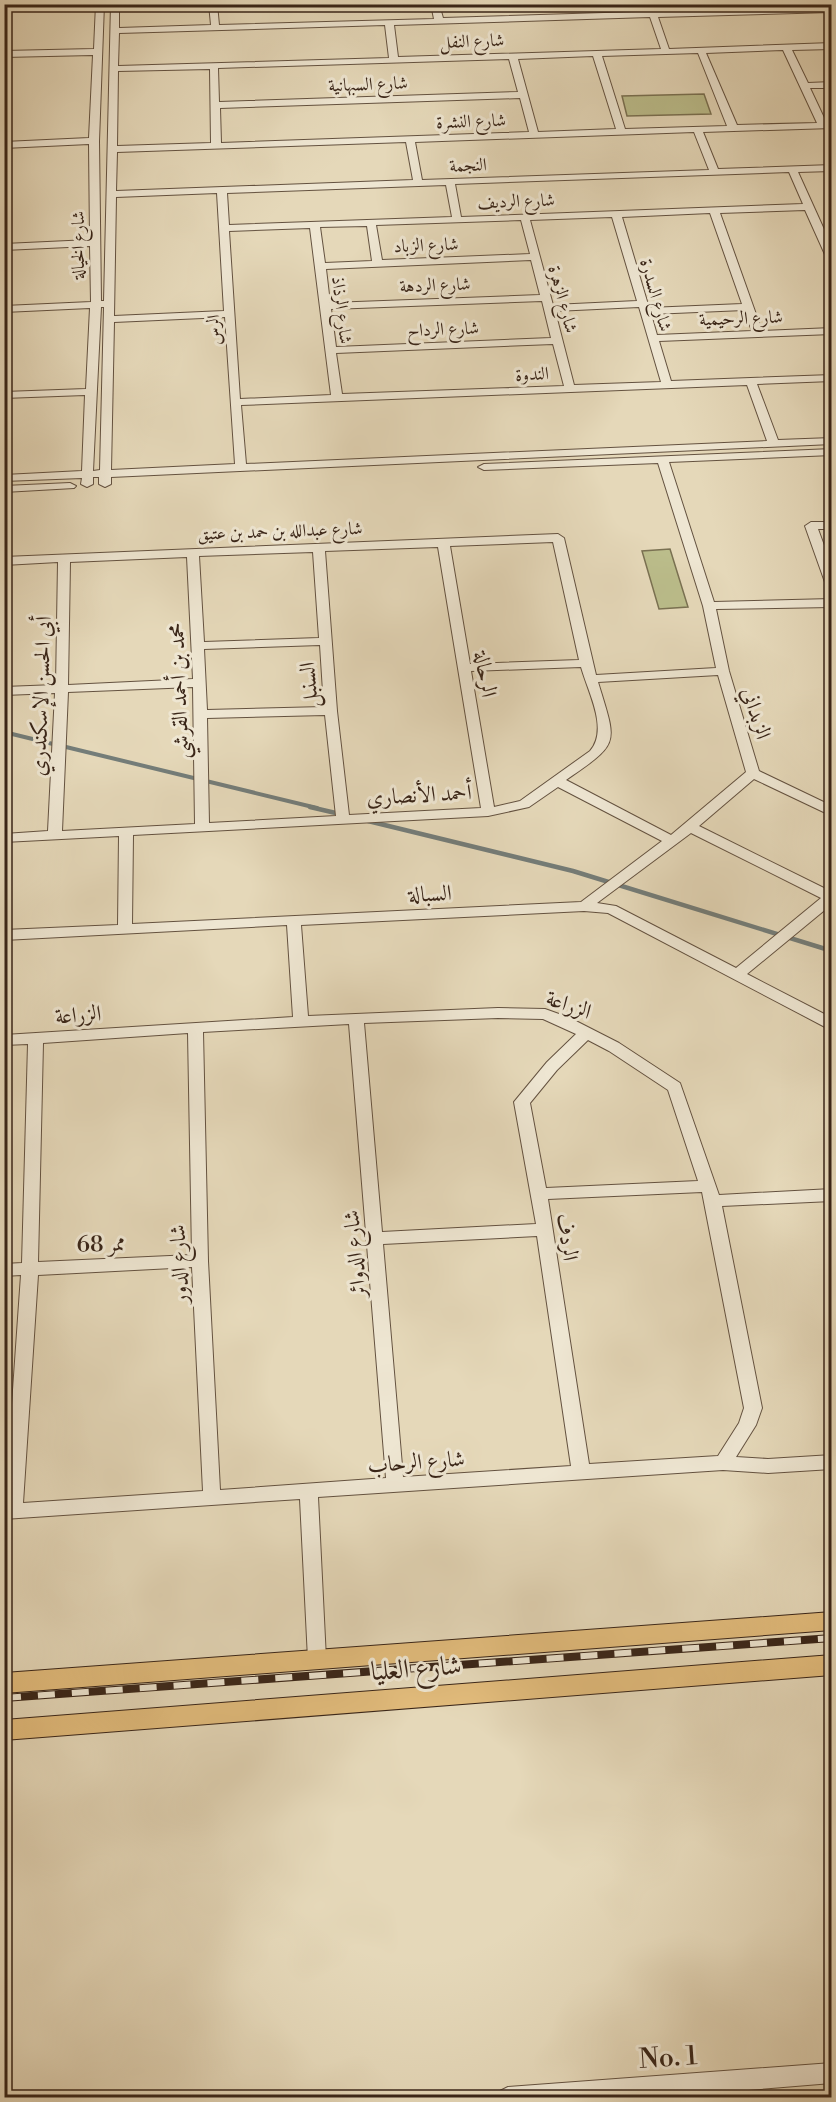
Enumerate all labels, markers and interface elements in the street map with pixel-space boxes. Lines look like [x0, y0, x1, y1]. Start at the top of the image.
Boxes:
street label: شارع النفل [439, 29, 505, 57]
street label: شارع السبهانية [328, 72, 408, 100]
street label: شارع النشرة [436, 109, 506, 137]
street label: النجمة [449, 153, 487, 178]
street label: شارع الرديف [477, 189, 555, 217]
street label: شارع الخيالة [67, 211, 93, 280]
street label: شارع الزباد [393, 233, 459, 261]
street label: شارع السدرة [631, 256, 677, 335]
street label: شارع الزهرة [540, 263, 583, 336]
street label: شارع الردهة [399, 273, 471, 301]
street label: شارع الرذاذ [323, 275, 357, 346]
street label: شارع الرحيمية [699, 306, 783, 334]
street label: الرس [202, 314, 227, 346]
street label: شارع الرداح [407, 317, 479, 346]
street label: الندوة [515, 362, 550, 387]
street label: شارع عبدالله بن حمد بن عتيق [197, 517, 363, 549]
street label: أبي الحسن الإسكندري [22, 614, 62, 777]
street label: محمد بن أحمد القرشي [161, 622, 201, 760]
street label: الرحالة [467, 648, 502, 699]
street label: السنبل [294, 661, 326, 709]
street label: الزبداني [731, 684, 776, 744]
street label: أحمد الأنصاري [365, 776, 474, 815]
street label: السبالة [407, 880, 453, 909]
street label: الزراعة [542, 985, 595, 1026]
street label: الزراعة [54, 1000, 102, 1031]
street label: شارع الدوائر [338, 1209, 377, 1301]
street label: الردف [550, 1212, 583, 1263]
street label: شارع الدور [165, 1224, 198, 1306]
street label: ممر 68 [76, 1230, 126, 1259]
street label: شارع الرحاب [367, 1446, 466, 1483]
street label: شارع العليا [369, 1649, 463, 1693]
street label: No. 1 [638, 2039, 699, 2077]

